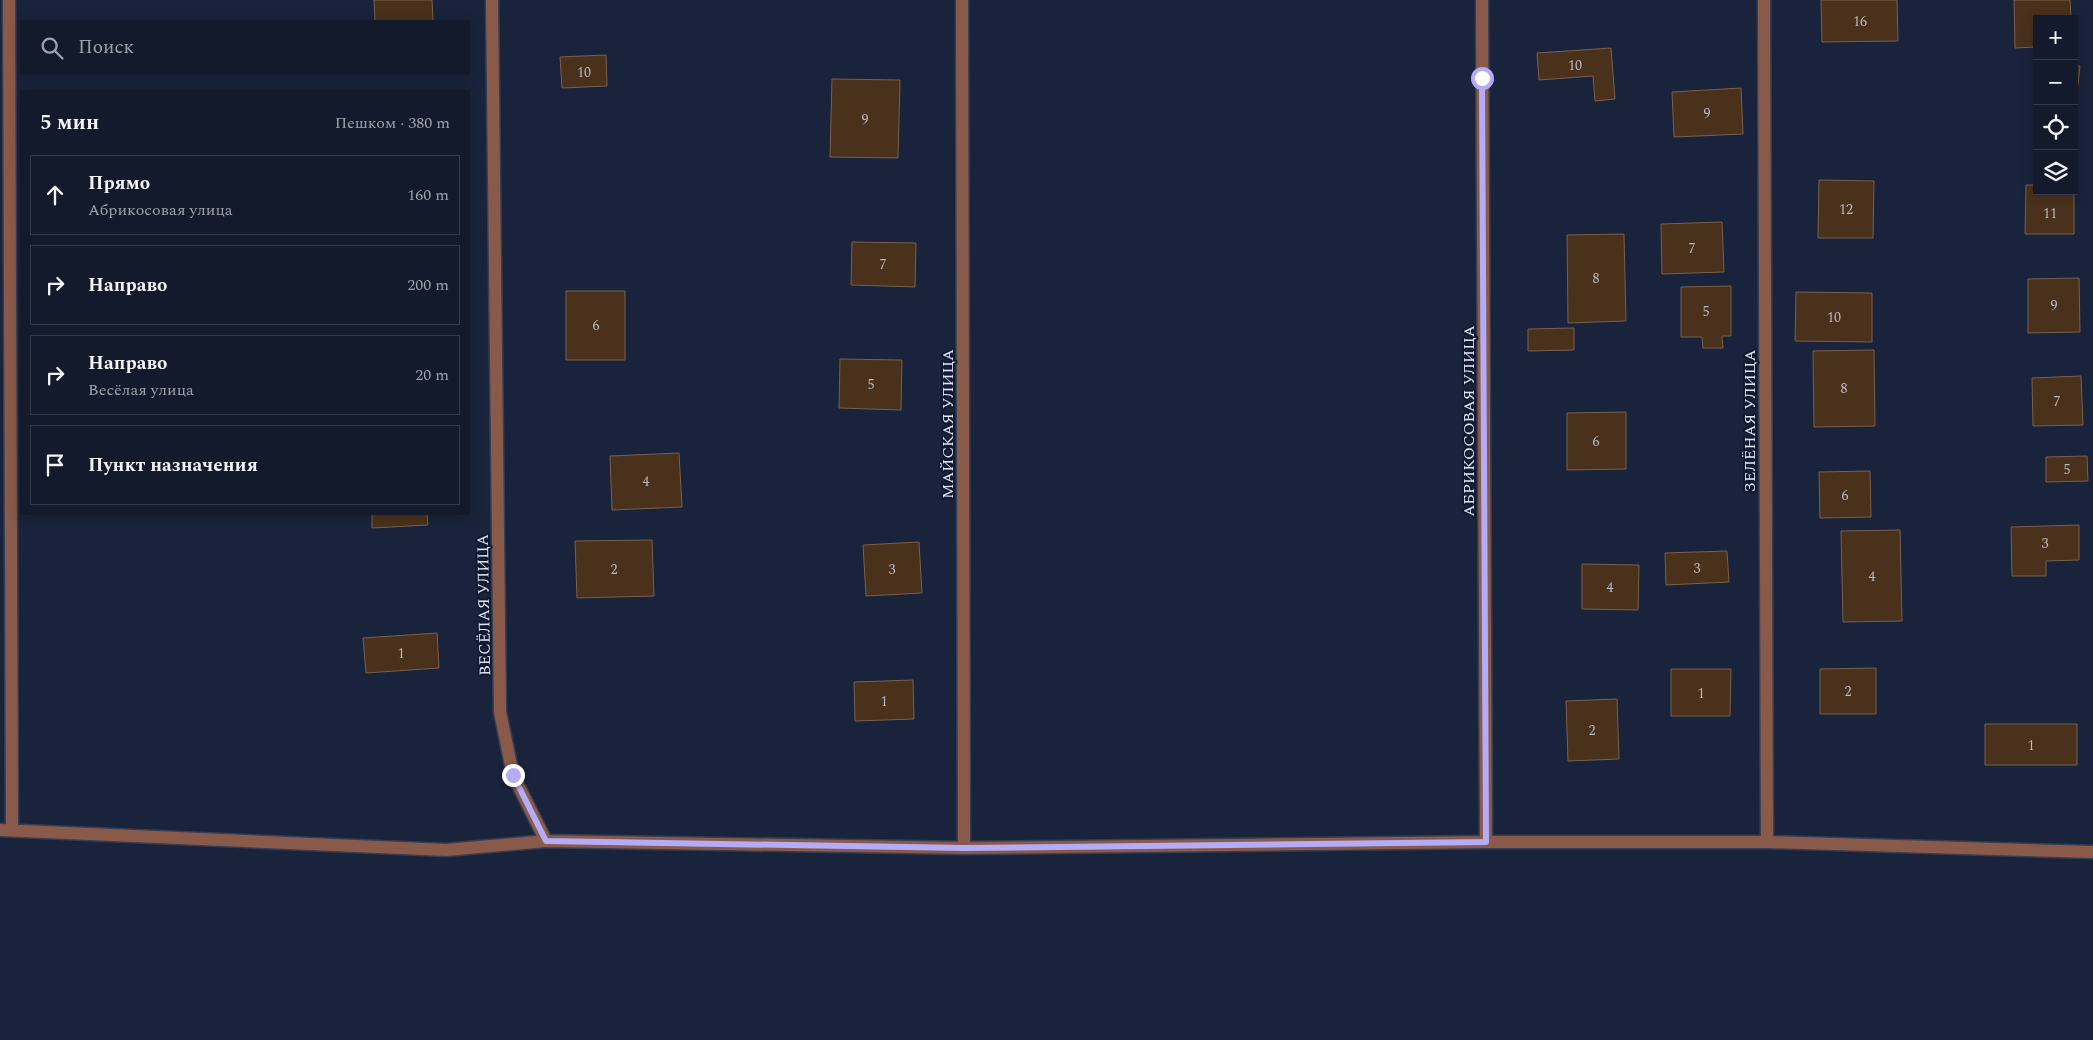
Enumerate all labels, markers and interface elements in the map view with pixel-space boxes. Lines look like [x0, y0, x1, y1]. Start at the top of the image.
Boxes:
house number: 16 [1853, 11, 1867, 32]
map controls [2033, 15, 2078, 195]
button: + [2033, 15, 2078, 60]
search box [20, 20, 470, 75]
text: Поиск [78, 33, 134, 62]
icon: search [38, 34, 66, 62]
house number: 10 [1568, 55, 1582, 76]
button: − [2033, 60, 2078, 105]
house number: 10 [577, 62, 591, 83]
route start [1471, 67, 1494, 90]
house number: 9 [1704, 103, 1711, 124]
button: locate [2033, 105, 2078, 150]
text: 5 мин [40, 107, 99, 139]
house number: 9 [862, 109, 869, 130]
text: Пешком · 380 m [335, 111, 450, 135]
button: layers [2033, 150, 2078, 195]
text: Прямо [88, 169, 150, 198]
icon: ahead [41, 181, 69, 209]
text: 160 m [407, 183, 449, 207]
text: Абрикосовая улица [88, 198, 233, 222]
house number: 12 [1839, 199, 1853, 220]
house number: 11 [2043, 203, 2057, 224]
house number: 7 [1689, 238, 1696, 259]
house number: 7 [880, 254, 887, 275]
house number: 8 [1593, 268, 1600, 289]
icon: right [41, 271, 69, 299]
text: Направо [88, 271, 167, 300]
text: 200 m [407, 273, 449, 297]
house number: 9 [2051, 295, 2058, 316]
house number: 5 [1703, 301, 1710, 322]
house number: 10 [1827, 307, 1841, 328]
house number: 6 [593, 315, 600, 336]
street label: АБРИКОСОВАЯ УЛИЦА [1457, 325, 1481, 517]
text: Направо [88, 349, 167, 378]
street label: МАЙСКАЯ УЛИЦА [936, 349, 960, 499]
street label: ЗЕЛЁНАЯ УЛИЦА [1738, 350, 1762, 492]
icon: right [41, 361, 69, 389]
text: 20 m [415, 363, 449, 387]
house number: 5 [868, 374, 875, 395]
text: Весёлая улица [88, 378, 194, 402]
house number: 8 [1841, 378, 1848, 399]
house number: 7 [2054, 391, 2061, 412]
house number: 6 [1593, 431, 1600, 452]
icon: arrive [41, 451, 69, 479]
text: Пункт назначения [88, 451, 258, 480]
house number: 5 [2064, 459, 2071, 480]
house number: 4 [643, 471, 650, 492]
house number: 6 [1842, 485, 1849, 506]
house number: 3 [2042, 533, 2049, 554]
street label: ВЕСЁЛАЯ УЛИЦА [471, 534, 497, 676]
house number: 3 [1694, 558, 1701, 579]
house number: 2 [611, 559, 618, 580]
house number: 3 [889, 559, 896, 580]
house number: 4 [1869, 566, 1876, 587]
house number: 4 [1607, 577, 1614, 598]
house number: 1 [398, 643, 405, 664]
house number: 2 [1845, 681, 1852, 702]
house number: 1 [1698, 683, 1705, 704]
house number: 1 [881, 691, 888, 712]
house number: 2 [1589, 720, 1596, 741]
house number: 1 [2028, 735, 2035, 756]
route end [502, 764, 525, 787]

